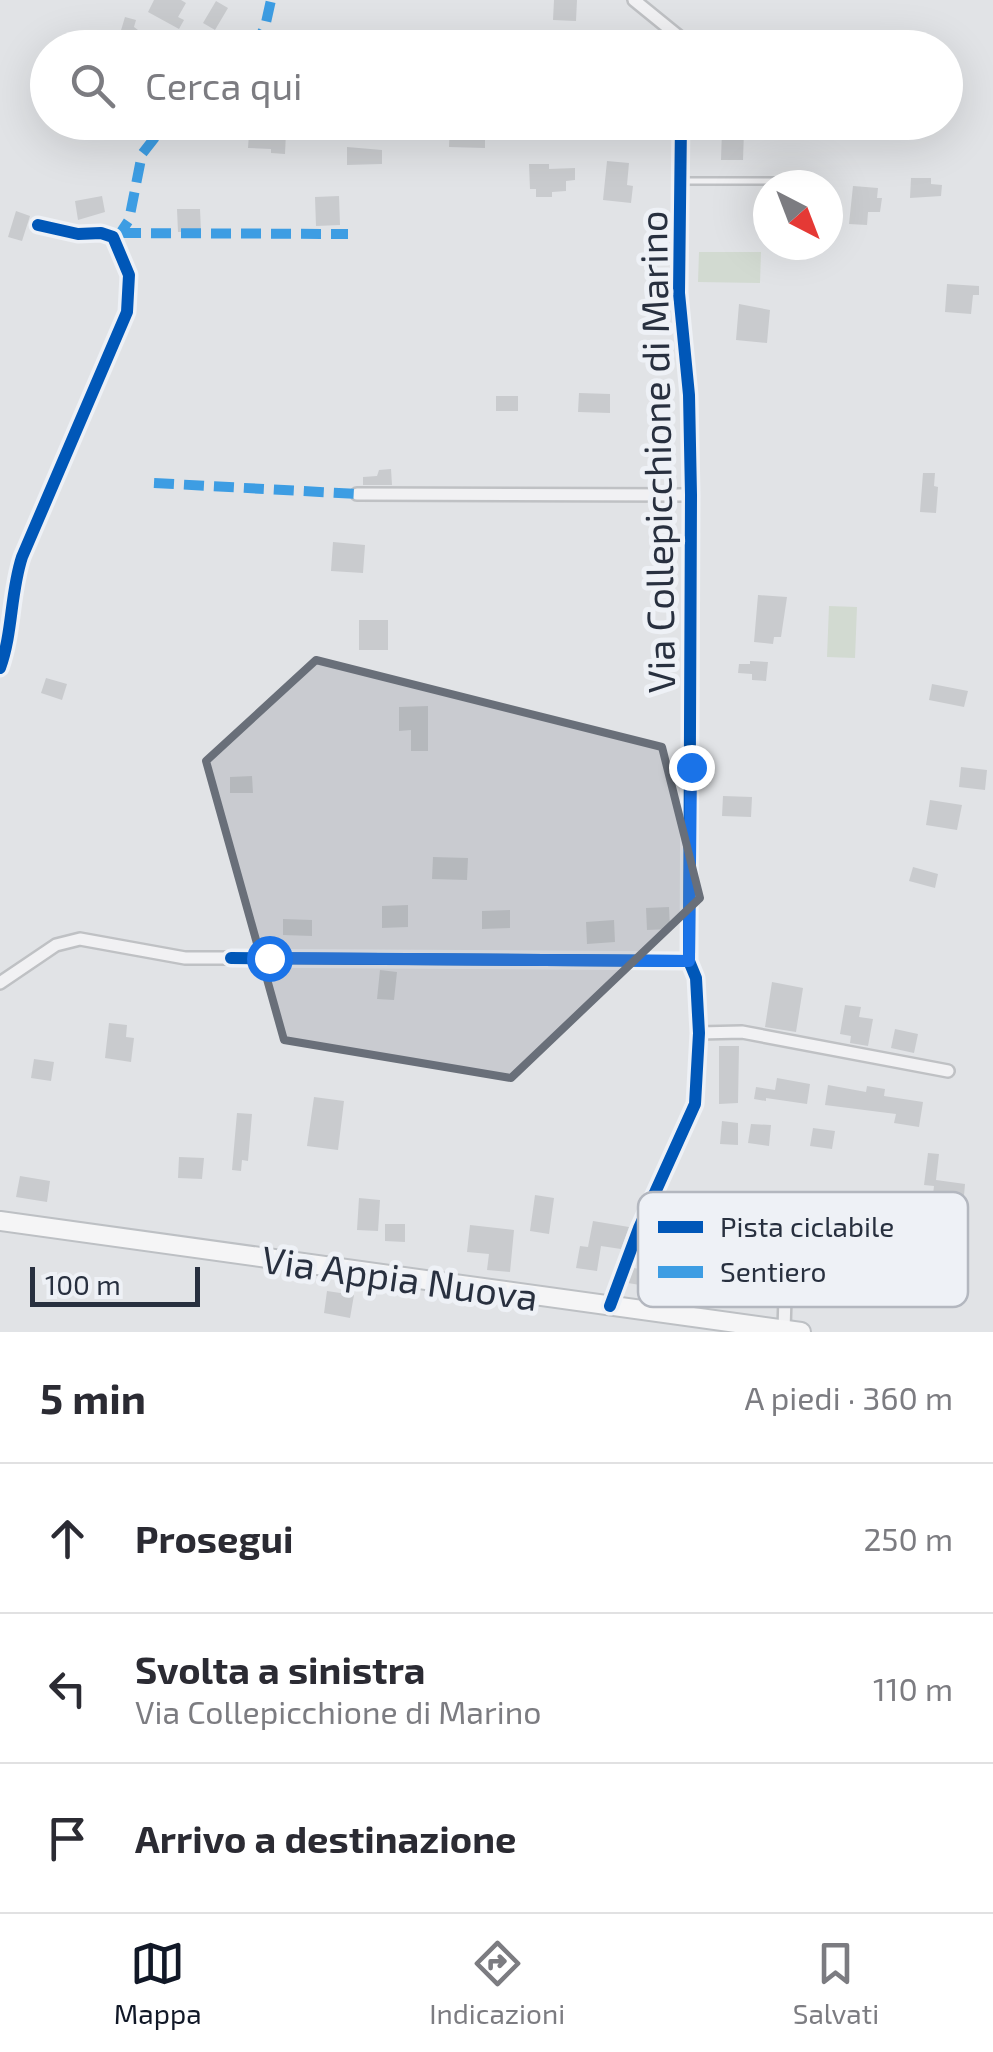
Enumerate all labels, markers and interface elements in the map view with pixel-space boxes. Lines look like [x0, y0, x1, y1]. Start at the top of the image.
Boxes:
search box [30, 30, 963, 140]
icon: search [65, 58, 120, 113]
text: Cerca qui [145, 62, 302, 108]
north arrow [753, 170, 843, 260]
street label: Via Collepicchione di Marino [629, 210, 683, 694]
route end [669, 745, 715, 791]
route start [247, 936, 293, 982]
legend [638, 1192, 968, 1307]
text: Pista ciclabile [720, 1209, 894, 1243]
street label: Via Appia Nuova [259, 1235, 541, 1319]
text: Sentiero [720, 1254, 826, 1288]
scale bar [30, 1262, 200, 1306]
text: 100 m [45, 1267, 121, 1301]
text: 5 min [40, 1372, 146, 1422]
text: A piedi · 360 m [744, 1378, 953, 1416]
icon: ahead [40, 1511, 95, 1566]
text: Prosegui [135, 1515, 294, 1561]
text: 250 m [863, 1519, 953, 1557]
text: Svolta a sinistra [135, 1646, 425, 1692]
icon: left [40, 1661, 95, 1716]
text: 110 m [873, 1669, 953, 1707]
text: Via Collepicchione di Marino [135, 1692, 541, 1730]
icon: arrive [40, 1811, 95, 1866]
text: Arrivo a destinazione [135, 1815, 516, 1861]
tab: Mappa [114, 1936, 202, 2030]
tab: Indicazioni [429, 1936, 565, 2030]
tab: Salvati [793, 1936, 879, 2030]

